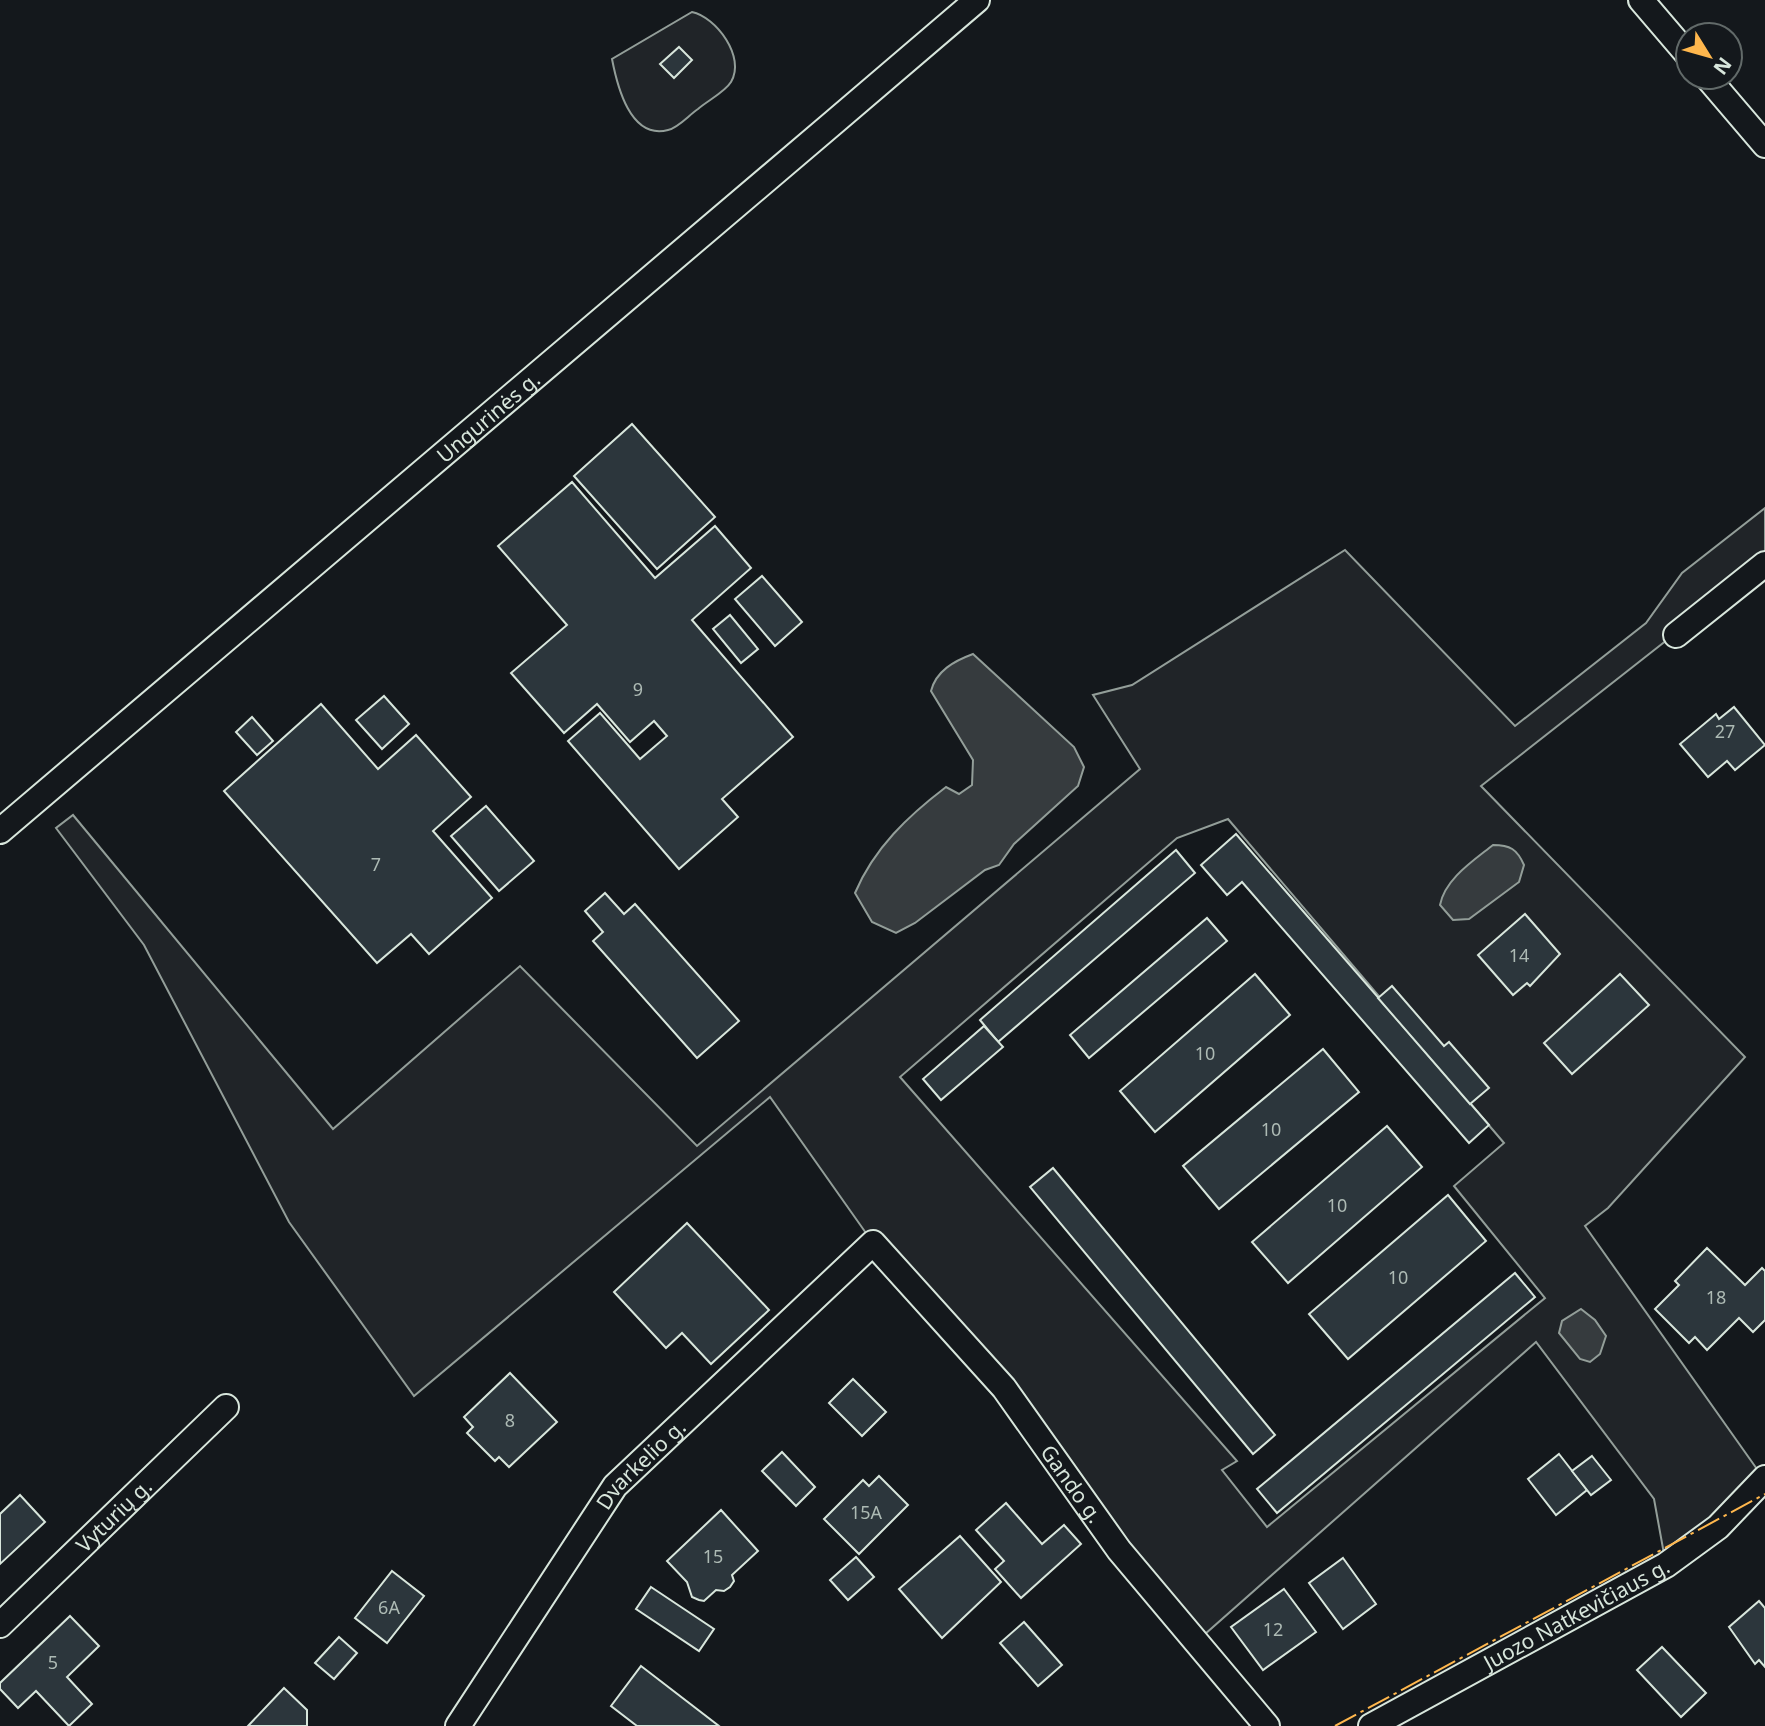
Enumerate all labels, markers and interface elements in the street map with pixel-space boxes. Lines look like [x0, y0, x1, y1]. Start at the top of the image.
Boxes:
north arrow [1674, 21, 1744, 91]
text: N [1708, 52, 1738, 80]
street label: Ungurinės g. [430, 365, 546, 469]
house number: 9 [633, 677, 643, 701]
house number: 27 [1715, 719, 1735, 743]
house number: 7 [371, 852, 381, 876]
house number: 14 [1509, 943, 1529, 967]
house number: 10 [1195, 1041, 1215, 1065]
house number: 10 [1261, 1117, 1281, 1141]
house number: 10 [1327, 1193, 1347, 1217]
house number: 10 [1388, 1265, 1408, 1289]
house number: 18 [1706, 1285, 1726, 1309]
house number: 8 [505, 1408, 515, 1432]
street label: Dvarkelio g. [589, 1413, 691, 1515]
street label: Gando g. [1035, 1439, 1109, 1528]
street label: Vyturių g. [70, 1472, 158, 1558]
house number: 15A [850, 1500, 883, 1524]
house number: 15 [703, 1544, 723, 1568]
street label: Juozo Natkevičiaus g. [1477, 1552, 1674, 1677]
house number: 6A [378, 1595, 400, 1619]
house number: 12 [1263, 1617, 1283, 1641]
house number: 5 [48, 1650, 58, 1674]

